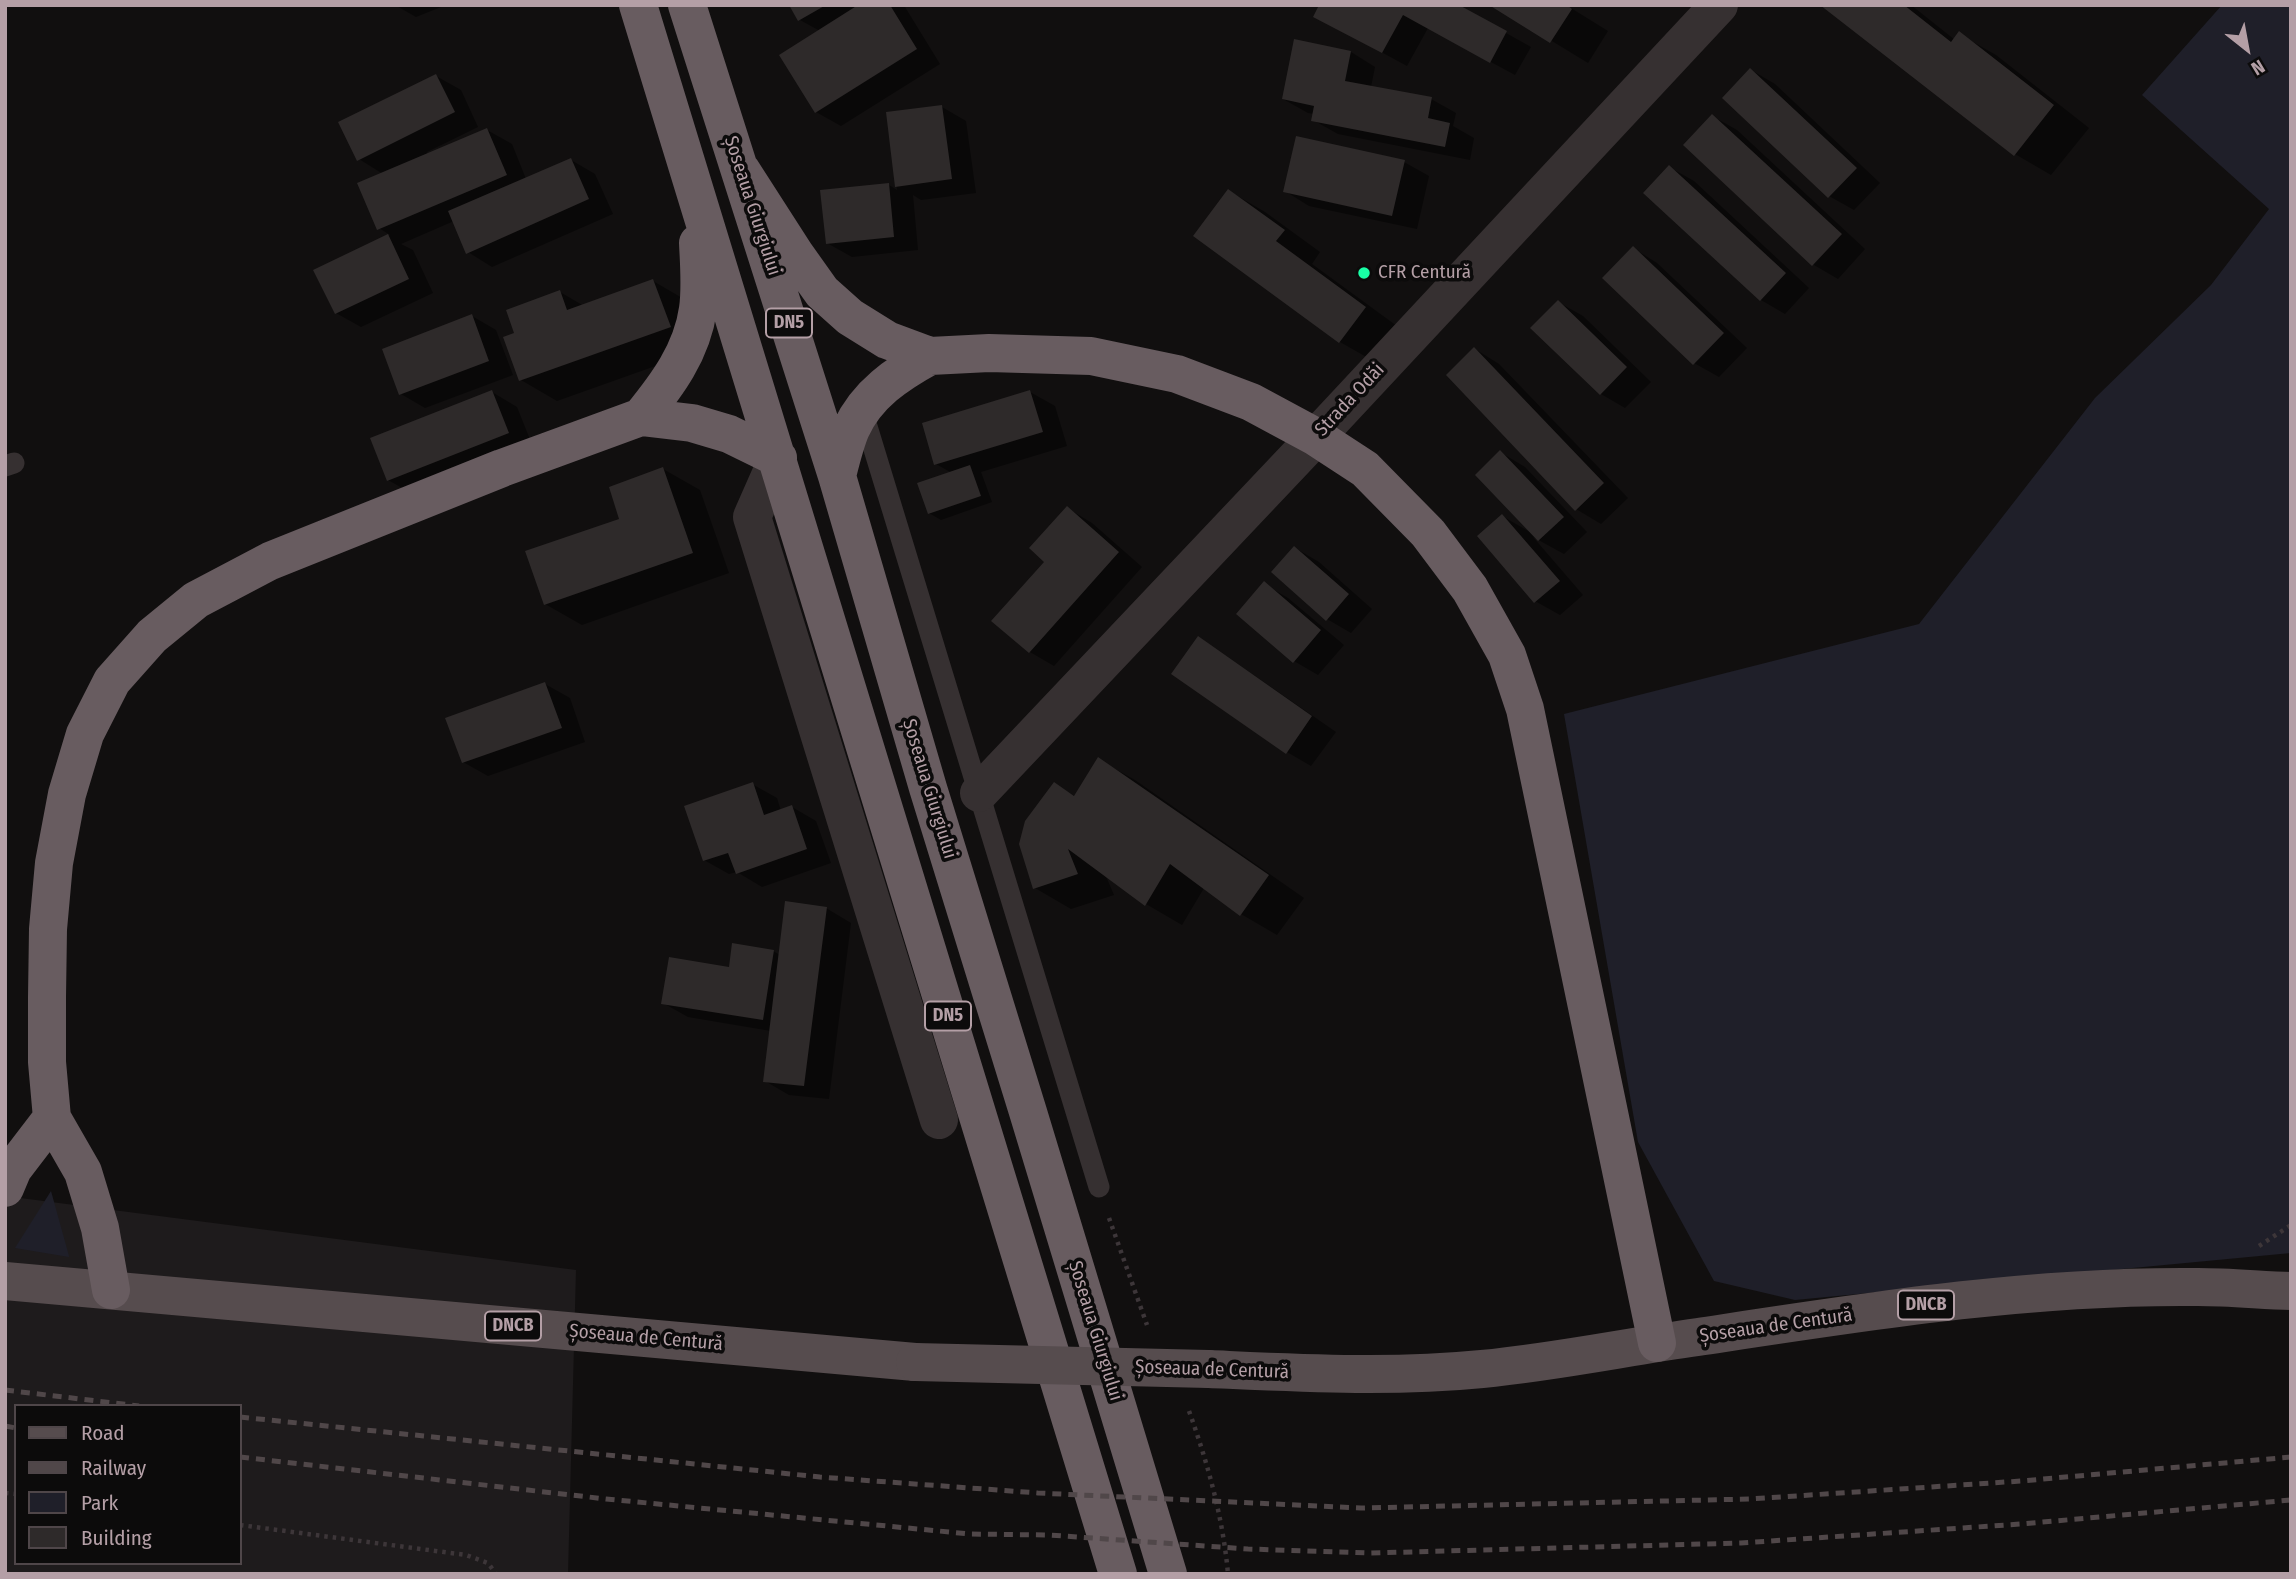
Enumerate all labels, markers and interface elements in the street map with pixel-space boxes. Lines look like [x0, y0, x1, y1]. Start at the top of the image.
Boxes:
north arrow [2212, 14, 2282, 84]
text: N [2247, 55, 2269, 80]
street label: Șoseaua Giurgiului [719, 133, 785, 279]
place label: CFR Centură [1378, 262, 1471, 284]
marker: CFR Centură [1356, 265, 1372, 281]
road number: DN5 [766, 309, 812, 338]
street label: Strada Odăi [1311, 359, 1389, 441]
street label: Șoseaua Giurgiului [897, 716, 961, 862]
road number: DN5 [925, 1001, 971, 1030]
street label: Șoseaua Giurgiului [1063, 1258, 1127, 1404]
road number: DNCB [1898, 1290, 1954, 1320]
street label: Șoseaua de Centură [1698, 1304, 1854, 1348]
road number: DNCB [485, 1311, 541, 1340]
street label: Șoseaua de Centură [568, 1320, 724, 1356]
street label: Șoseaua de Centură [1135, 1356, 1289, 1384]
legend [14, 1404, 242, 1565]
text: Road [81, 1420, 125, 1446]
text: Railway [81, 1455, 146, 1481]
text: Park [81, 1490, 118, 1516]
text: Building [81, 1525, 152, 1551]

